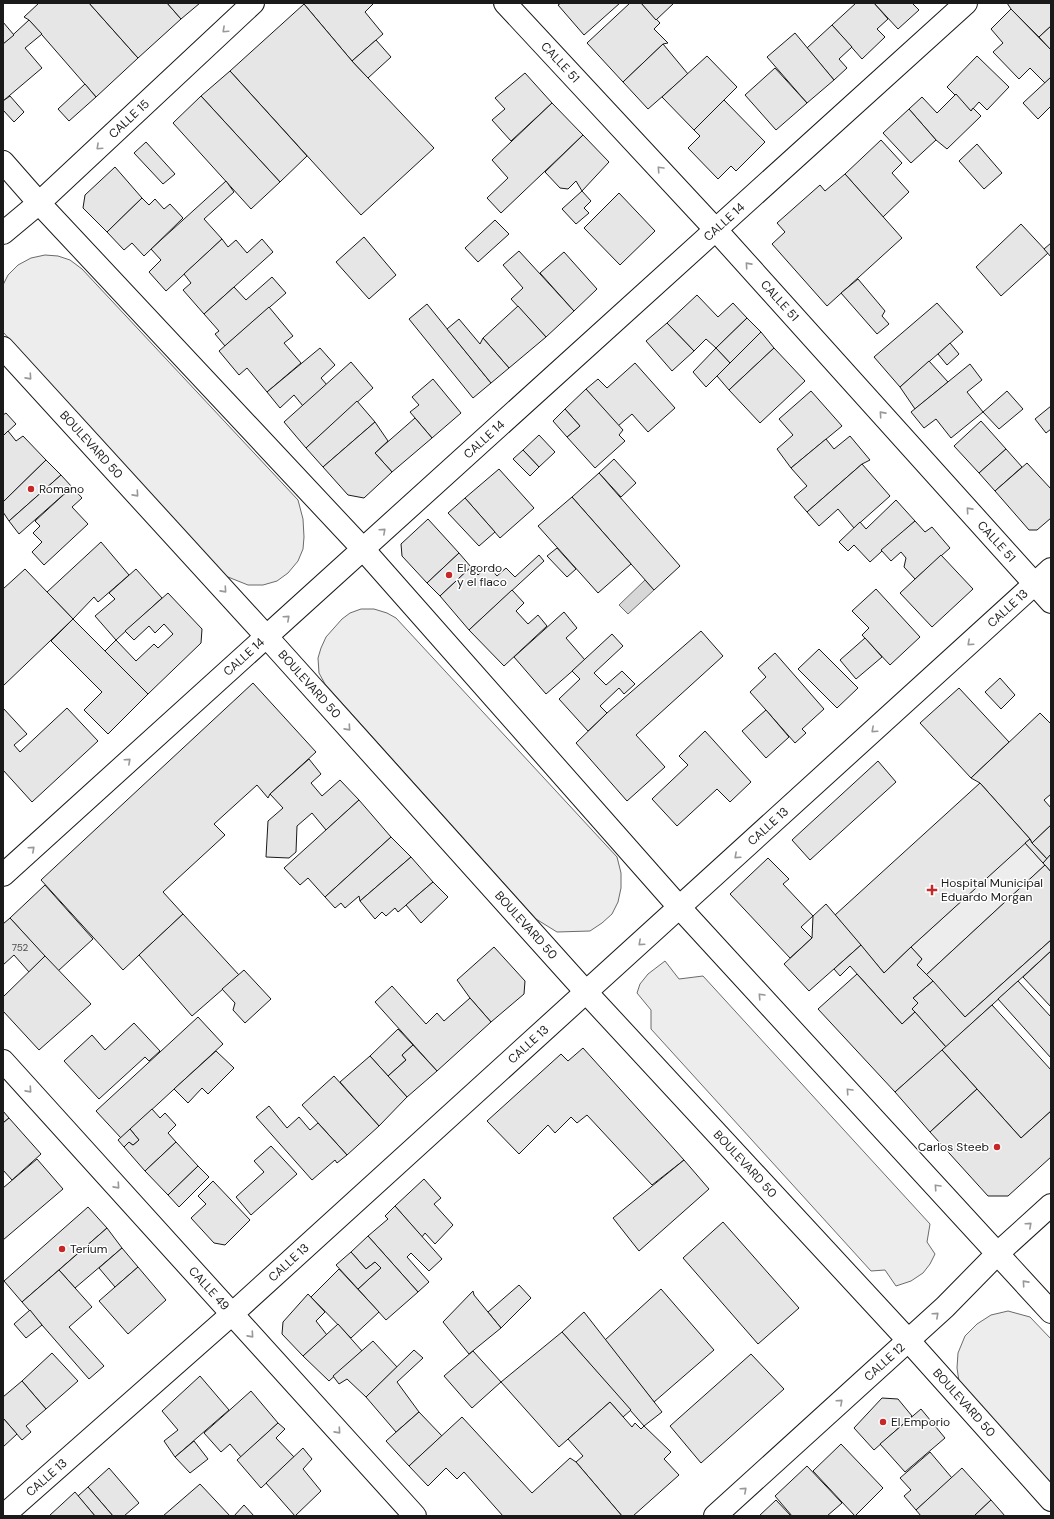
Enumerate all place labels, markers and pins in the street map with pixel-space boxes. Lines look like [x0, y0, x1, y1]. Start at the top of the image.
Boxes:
place label: Romano [39, 481, 84, 497]
marker: Romano [26, 484, 36, 494]
place label: El gordo y el flaco [457, 560, 507, 590]
marker: El gordo y el flaco [444, 570, 454, 580]
place label: Hospital Municipal Eduardo Morgan [941, 875, 1043, 905]
marker: Hospital Municipal Eduardo Morgan [926, 884, 938, 896]
place label: Carlos Steeb [918, 1139, 989, 1155]
marker: Carlos Steeb [992, 1142, 1002, 1152]
place label: Terium [70, 1241, 107, 1257]
marker: Terium [57, 1244, 67, 1254]
place label: El Emporio [891, 1414, 950, 1430]
marker: El Emporio [878, 1417, 888, 1427]

